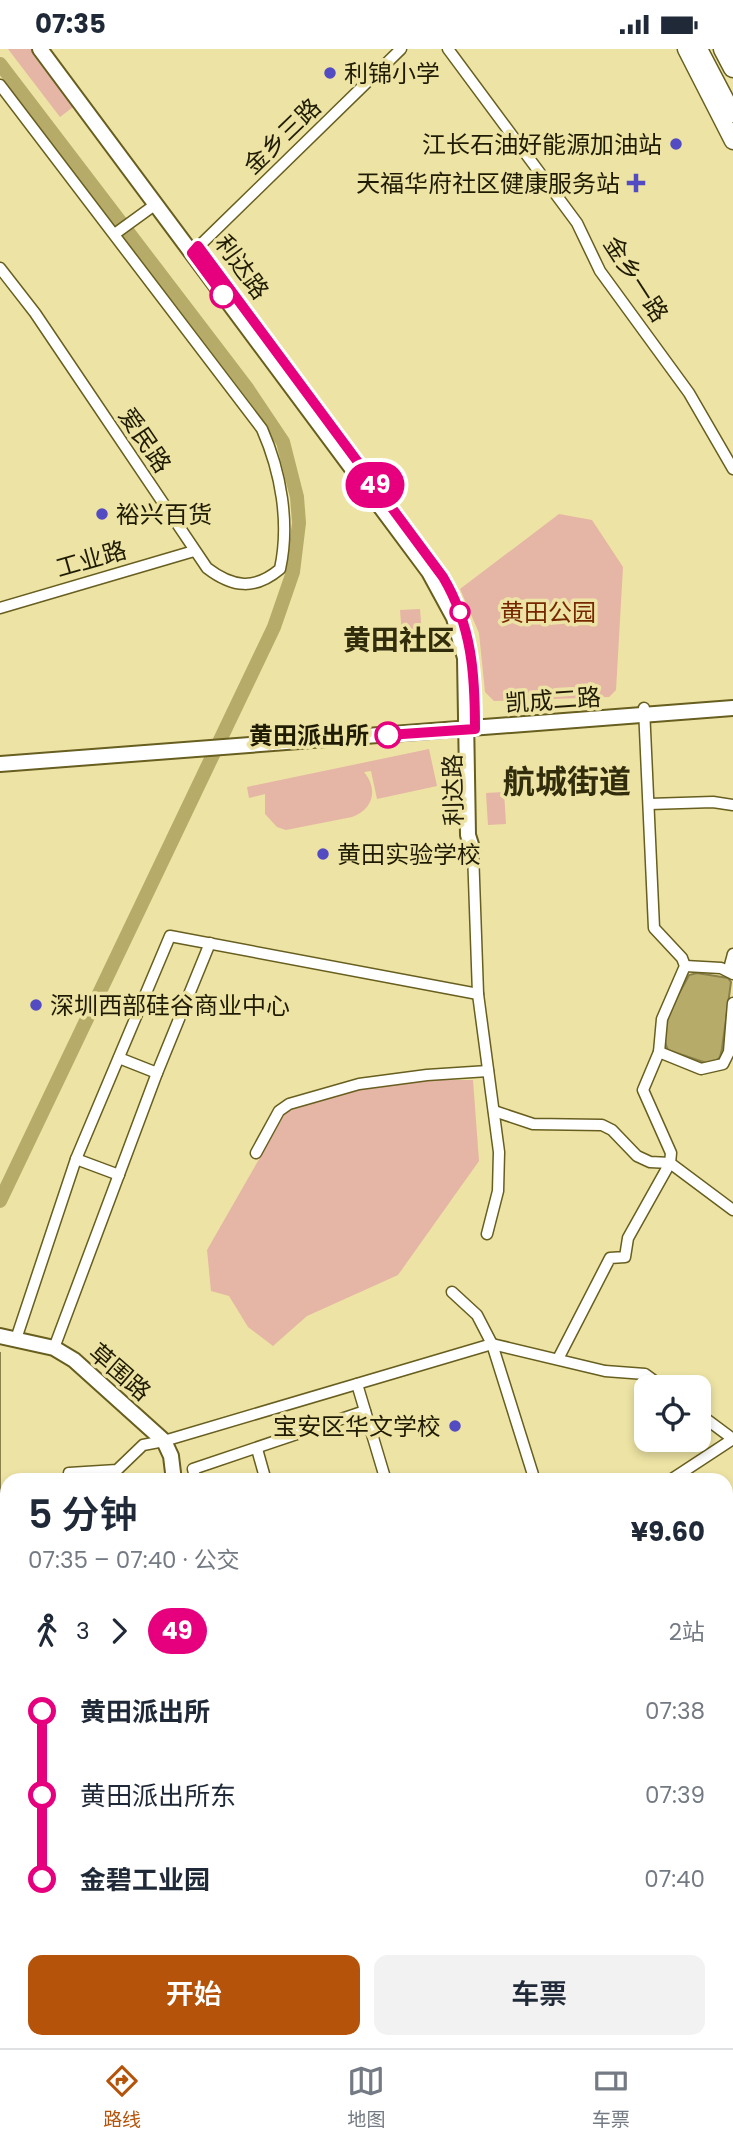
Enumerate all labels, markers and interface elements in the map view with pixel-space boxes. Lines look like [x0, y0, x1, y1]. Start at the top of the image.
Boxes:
text: 07:35 [35, 6, 106, 42]
place label: 利锦小学 [344, 57, 440, 90]
marker: 利锦小学 [322, 65, 338, 81]
street label: 金乡三路 [236, 91, 328, 181]
place label: 江长石油好能源加油站 [422, 128, 662, 161]
marker: 江长石油好能源加油站 [668, 136, 684, 152]
place label: 天福华府社区健康服务站 [356, 167, 620, 200]
marker: 天福华府社区健康服务站 [626, 173, 646, 193]
street label: 利达路 [207, 228, 277, 306]
street label: 金乡一路 [596, 230, 676, 328]
unlabelled marker [210, 282, 236, 308]
street label: 爱民路 [111, 401, 179, 479]
line badge: 49 [344, 462, 406, 508]
text: 49 [359, 468, 391, 501]
place label: 裕兴百货 [116, 498, 212, 531]
marker: 裕兴百货 [94, 506, 110, 522]
street label: 工业路 [52, 533, 130, 585]
park label: 黄田公园 [500, 596, 596, 629]
unlabelled marker [450, 602, 470, 622]
district label: 黄田社区 [343, 621, 455, 660]
street label: 凯成二路 [504, 680, 602, 720]
place label: 黄田派出所 [249, 719, 369, 752]
marker: 黄田派出所 [375, 722, 401, 748]
street label: 利达路 [436, 754, 470, 826]
district label: 航城街道 [503, 759, 631, 804]
place label: 黄田实验学校 [337, 838, 481, 871]
marker: 黄田实验学校 [315, 846, 331, 862]
place label: 深圳西部硅谷商业中心 [50, 989, 290, 1022]
marker: 深圳西部硅谷商业中心 [28, 997, 44, 1013]
street label: 草围路 [82, 1336, 158, 1408]
map controls [634, 1375, 711, 1452]
button: locate [634, 1375, 711, 1452]
place label: 宝安区华文学校 [273, 1410, 441, 1443]
marker: 宝安区华文学校 [447, 1418, 463, 1434]
text: 5 分钟 [28, 1488, 138, 1541]
text: ¥9.60 [631, 1514, 705, 1550]
text: 07:35 – 07:40 · 公交 [28, 1544, 240, 1576]
icon: walk [28, 1612, 66, 1650]
icon: forward [100, 1612, 138, 1650]
text: 49 [162, 1614, 193, 1647]
text: 3 [76, 1615, 90, 1647]
text: 2站 [669, 1616, 705, 1648]
text: 黄田派出所 [80, 1694, 210, 1730]
text: 07:38 [645, 1695, 705, 1727]
text: 黄田派出所东 [80, 1778, 236, 1814]
text: 07:39 [645, 1779, 705, 1811]
text: 金碧工业园 [80, 1862, 210, 1898]
text: 07:40 [644, 1863, 705, 1895]
button: 开始 [28, 1955, 360, 2035]
button: 车票 [374, 1955, 705, 2035]
tab: 路线 [103, 2062, 141, 2134]
tab: 地图 [347, 2062, 386, 2134]
tab: 车票 [592, 2062, 630, 2134]

